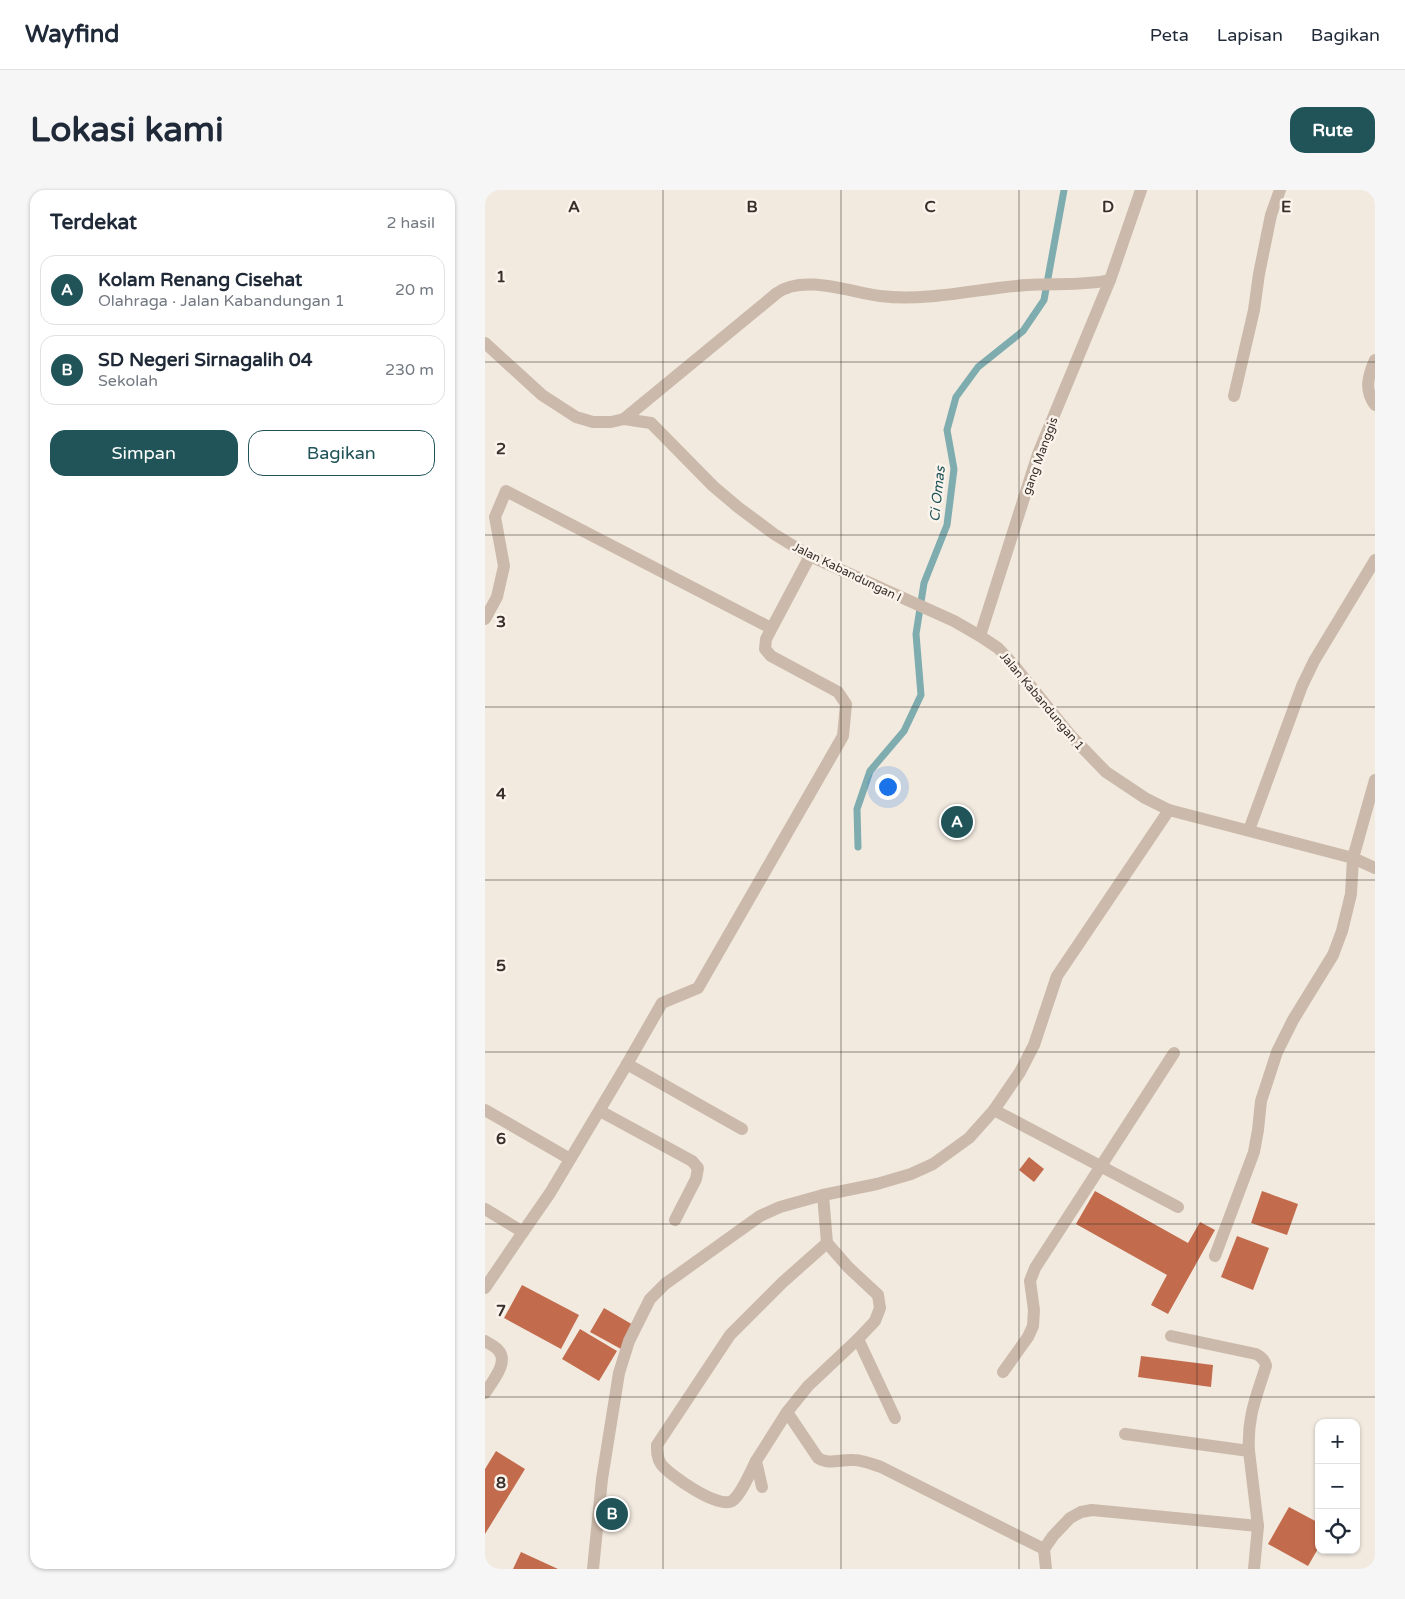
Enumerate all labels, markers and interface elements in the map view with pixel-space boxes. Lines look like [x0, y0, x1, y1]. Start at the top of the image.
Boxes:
text: Wayfind [25, 20, 120, 49]
text: Peta [1150, 24, 1189, 46]
text: Lapisan [1217, 24, 1283, 46]
text: Bagikan [1311, 24, 1380, 46]
button: Rute [1290, 107, 1375, 153]
text: Lokasi kami [30, 109, 224, 151]
text: A [568, 197, 580, 217]
text: B [746, 197, 758, 217]
text: C [924, 197, 936, 217]
text: D [1102, 197, 1114, 217]
text: E [1281, 197, 1291, 217]
text: Terdekat [50, 210, 137, 235]
text: 2 hasil [386, 213, 435, 233]
text: 1 [496, 267, 506, 287]
text: Kolam Renang Cisehat [98, 269, 302, 291]
text: A [61, 280, 73, 300]
text: 20 m [395, 280, 434, 300]
text: Olahraga · Jalan Kabandungan 1 [98, 291, 345, 311]
text: SD Negeri Sirnagalih 04 [98, 349, 313, 371]
text: B [61, 360, 73, 380]
text: 230 m [385, 360, 434, 380]
text: Sekolah [98, 371, 158, 391]
street label: gang Manggis [1019, 415, 1061, 497]
button: Simpan [50, 430, 238, 476]
button: Bagikan [248, 430, 435, 476]
text: 2 [496, 439, 506, 459]
water label: Ci Omas [926, 464, 949, 523]
street label: Jalan Kabandungan I [790, 540, 904, 604]
text: 3 [496, 612, 506, 632]
street label: Jalan Kabandungan 1 [997, 649, 1087, 753]
your location [875, 774, 901, 800]
text: 4 [496, 784, 506, 804]
pin: A [941, 803, 973, 841]
text: 5 [496, 956, 506, 976]
text: 6 [496, 1129, 506, 1149]
text: 7 [496, 1301, 506, 1321]
map controls [1315, 1419, 1360, 1554]
button: + [1315, 1419, 1360, 1464]
button: − [1315, 1464, 1360, 1509]
text: 8 [496, 1473, 506, 1493]
pin: B [596, 1495, 628, 1533]
button: locate [1315, 1509, 1360, 1554]

